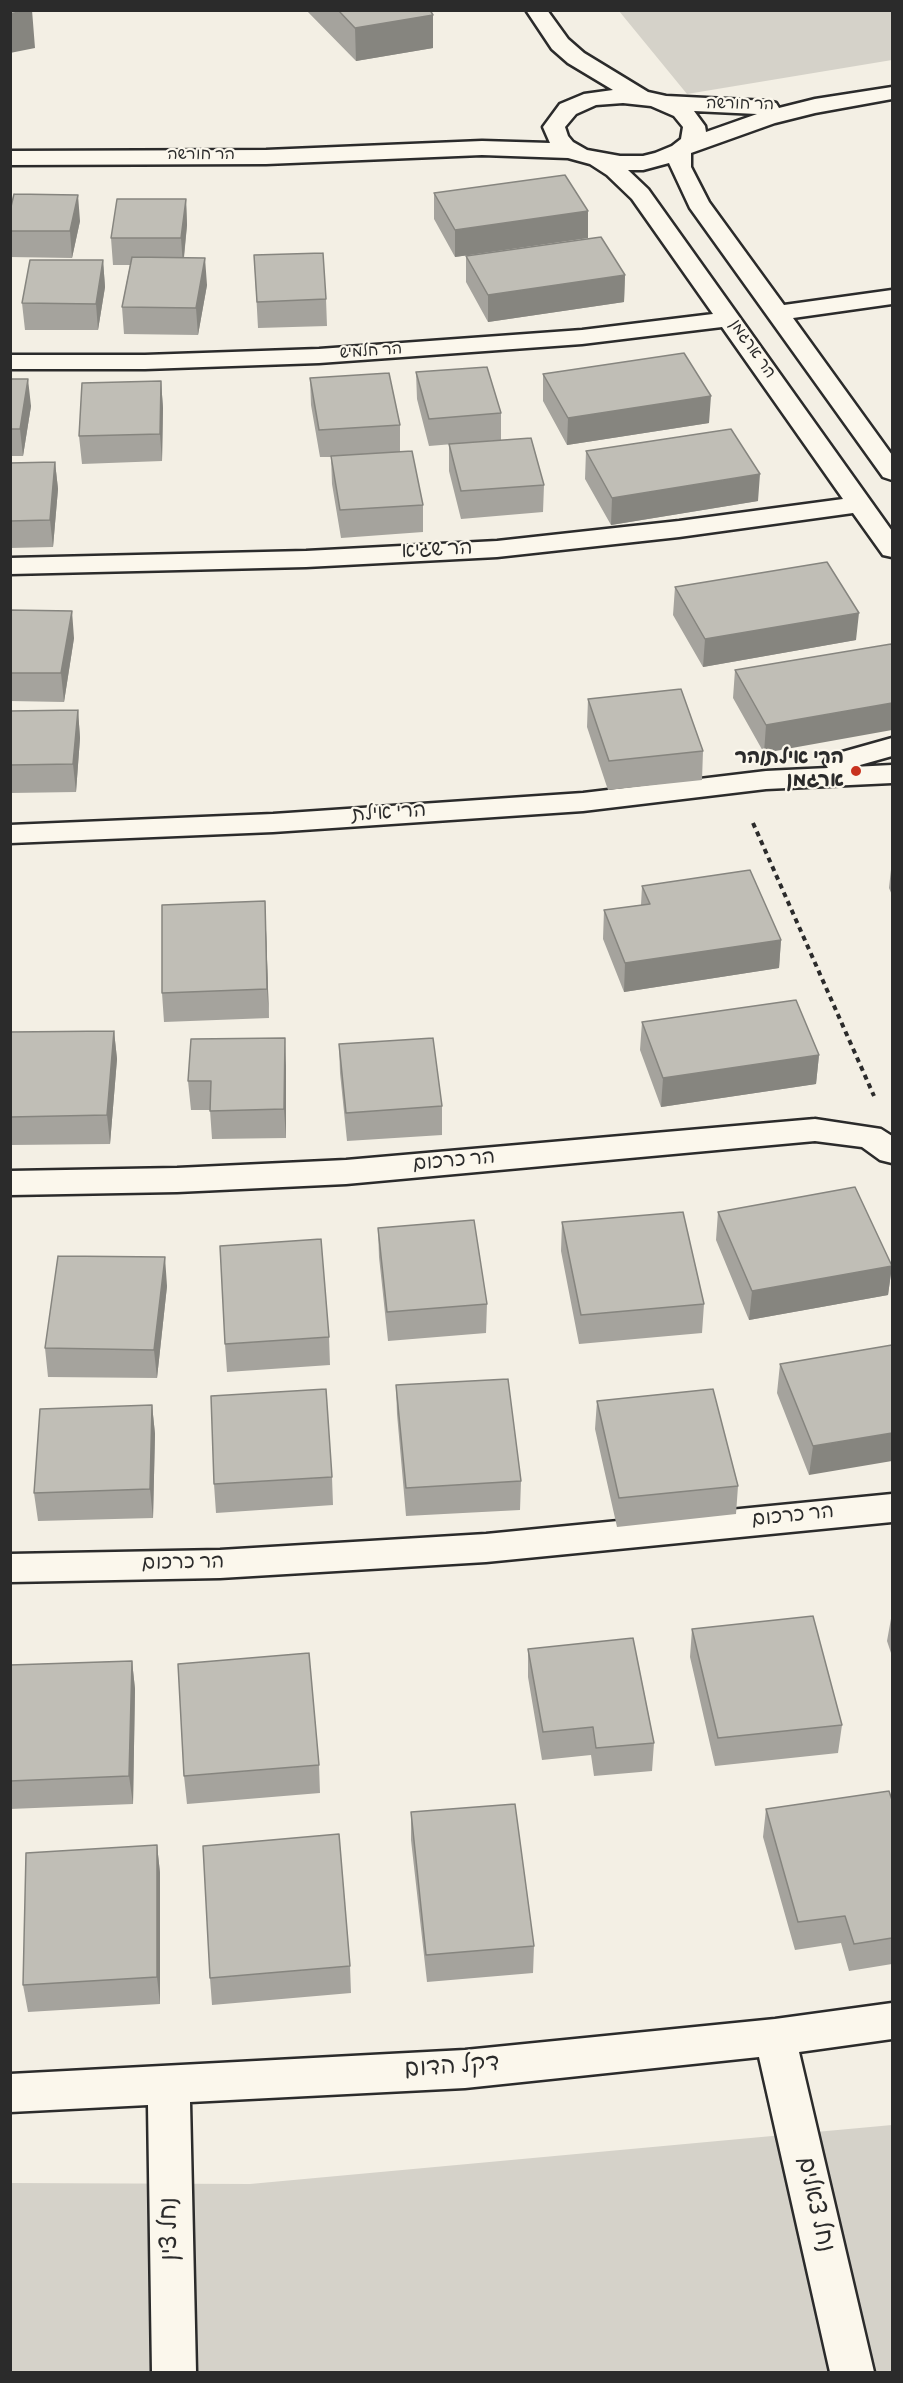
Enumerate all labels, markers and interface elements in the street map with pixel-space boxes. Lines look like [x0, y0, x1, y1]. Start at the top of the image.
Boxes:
street label: הר חורשה [706, 96, 774, 116]
street label: הר חורשה [167, 147, 235, 167]
street label: הר ארגמן [724, 317, 778, 383]
street label: הר חלמיש [339, 341, 403, 365]
street label: הר שגיא [401, 538, 473, 566]
place label: הרי אילת/הר ארגמן [735, 748, 844, 795]
marker: הרי אילת/הר ארגמן [849, 764, 863, 778]
street label: הרי אילת [351, 800, 427, 830]
street label: הר כרכום [412, 1147, 496, 1179]
street label: הר כרכום [751, 1502, 835, 1534]
street label: הר כרכום [142, 1552, 224, 1578]
street label: דקל הדום [403, 2051, 501, 2087]
street label: נחל צאלים [788, 2154, 838, 2256]
street label: נחל צין [157, 2197, 187, 2261]

